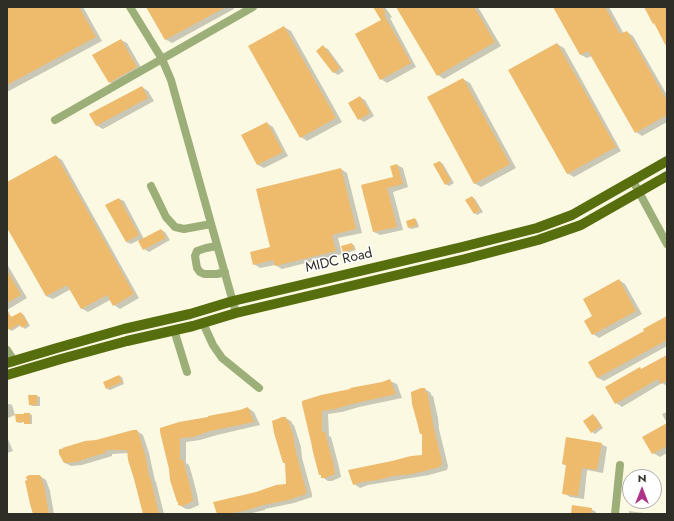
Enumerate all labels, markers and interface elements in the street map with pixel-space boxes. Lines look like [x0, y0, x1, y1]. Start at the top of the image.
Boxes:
street label: MIDC Road [304, 245, 374, 277]
north arrow [622, 469, 662, 509]
text: N [638, 470, 646, 486]

